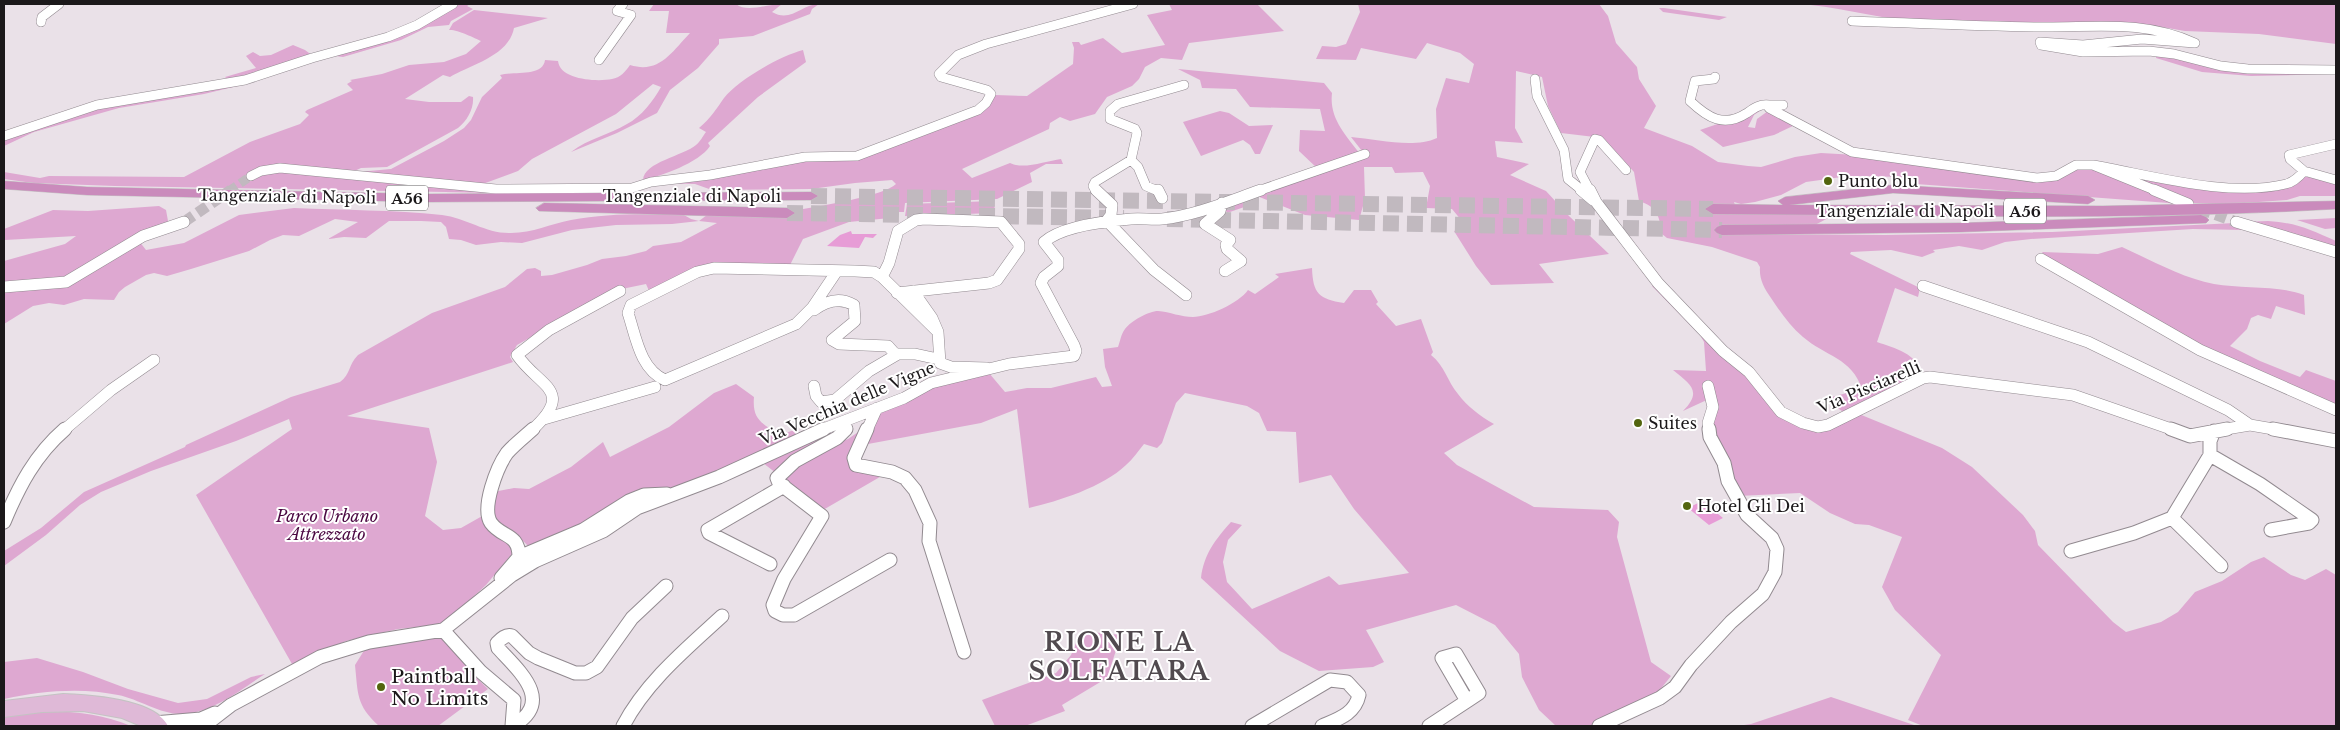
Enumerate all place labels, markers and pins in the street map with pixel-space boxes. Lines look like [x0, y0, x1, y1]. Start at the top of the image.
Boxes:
place label: Punto blu [1838, 171, 1919, 191]
marker: Punto blu [1822, 175, 1834, 187]
place label: Suites [1648, 413, 1697, 433]
marker: Suites [1632, 417, 1644, 429]
place label: Hotel Gli Dei [1697, 496, 1805, 516]
marker: Hotel Gli Dei [1681, 500, 1693, 512]
place label: Paintball No Limits [391, 665, 488, 710]
marker: Paintball No Limits [375, 681, 387, 693]

